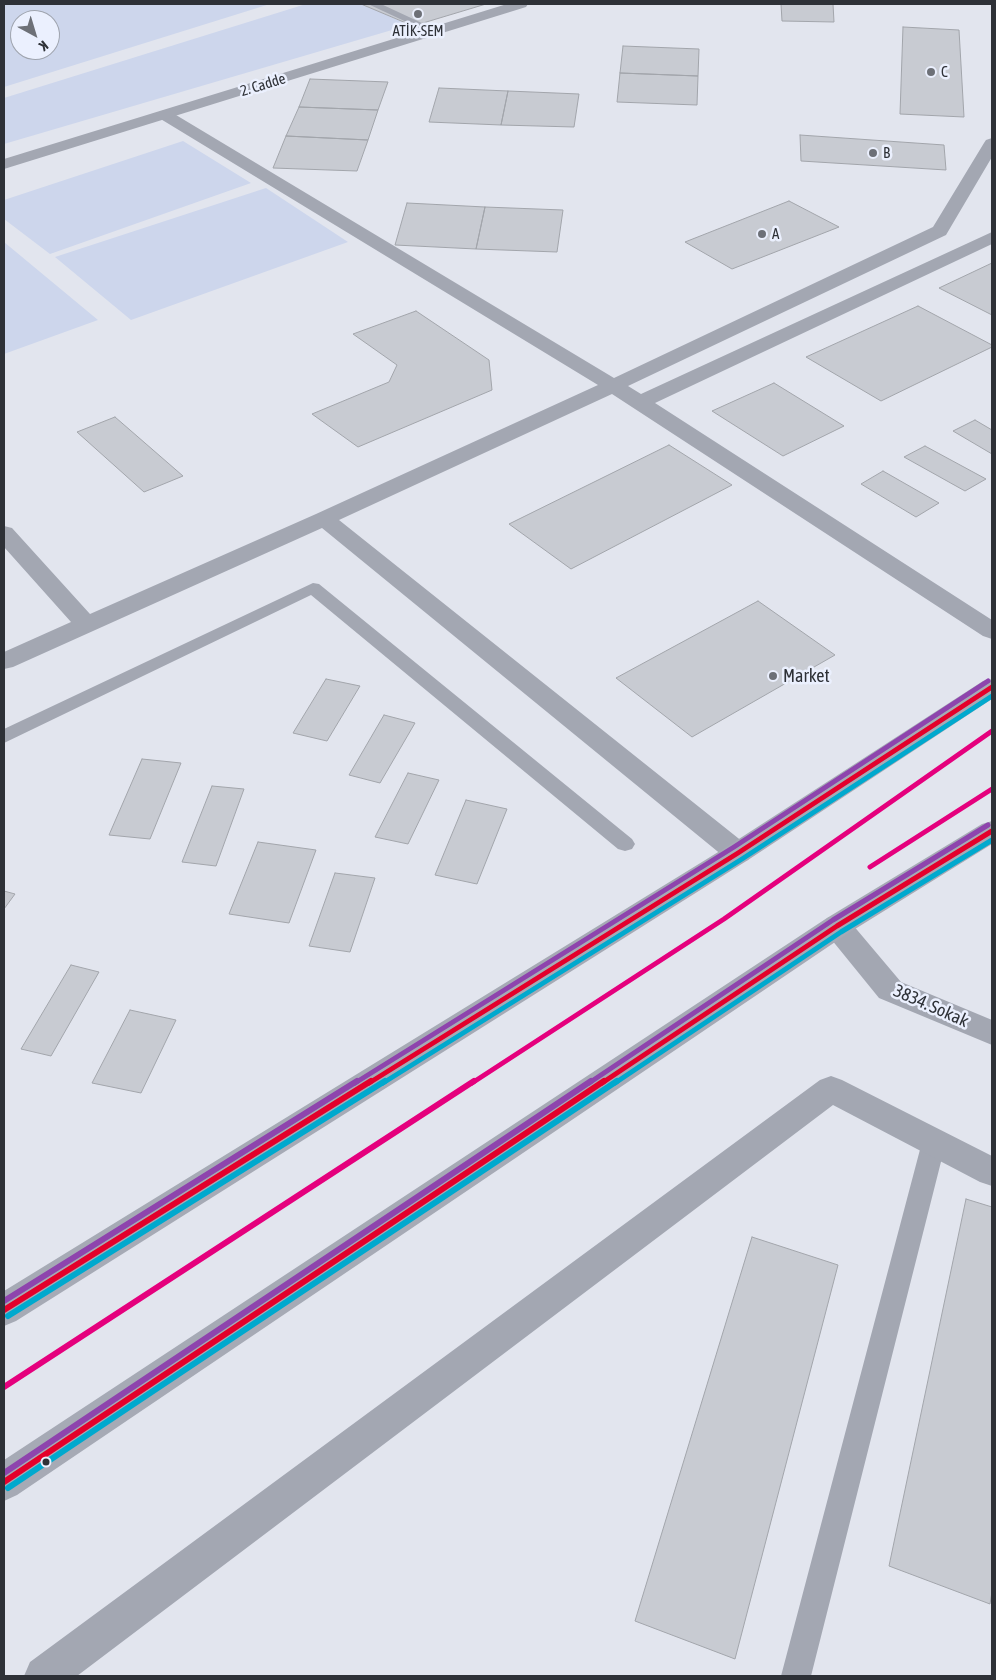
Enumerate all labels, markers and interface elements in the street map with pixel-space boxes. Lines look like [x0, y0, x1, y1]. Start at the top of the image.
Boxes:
marker: ATİK-SEM [412, 8, 424, 20]
north arrow [10, 10, 60, 60]
place label: ATİK-SEM [393, 22, 443, 40]
text: K [36, 37, 52, 54]
place label: C [941, 63, 948, 81]
marker: C [925, 66, 937, 78]
street label: 2. Cadde [238, 70, 288, 100]
place label: B [883, 144, 890, 162]
marker: B [867, 147, 879, 159]
place label: A [772, 225, 779, 243]
marker: A [756, 228, 768, 240]
place label: Market [783, 665, 830, 687]
marker: Market [767, 670, 779, 682]
street label: 3834. Sokak [890, 980, 972, 1032]
unlabelled marker [41, 1457, 51, 1467]

